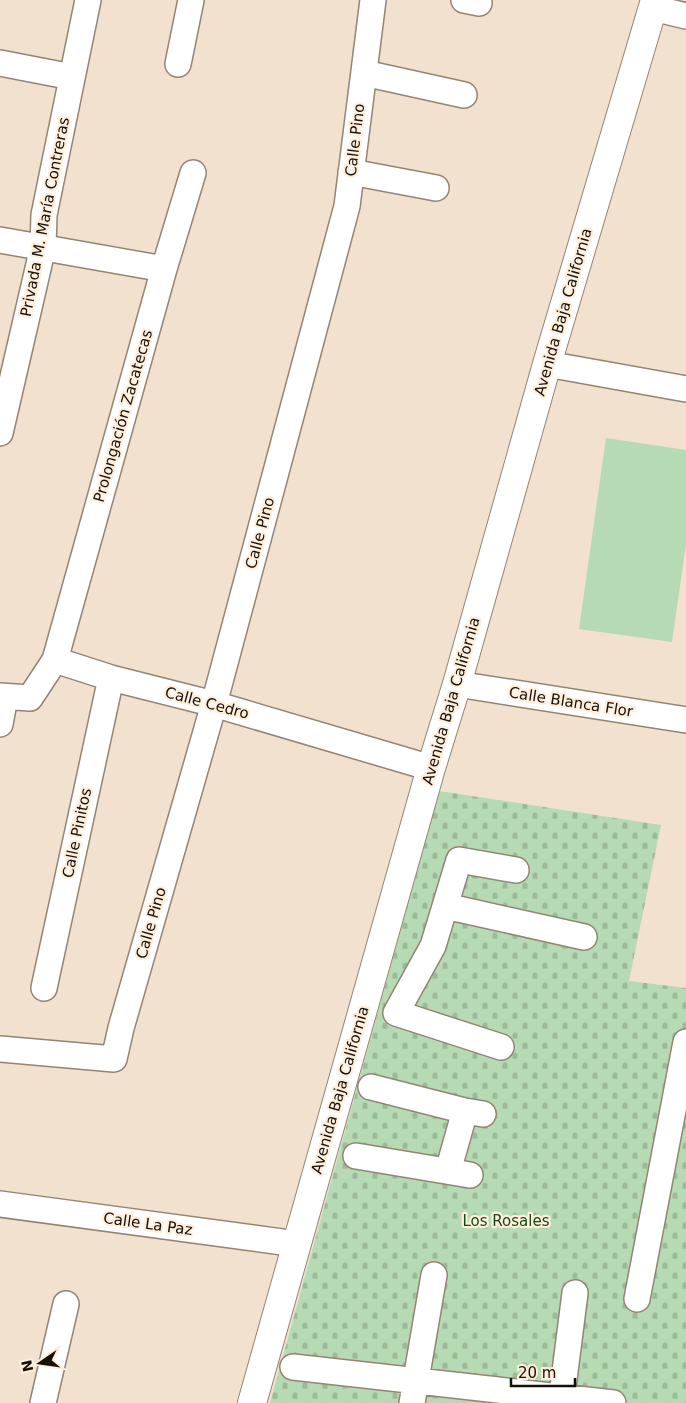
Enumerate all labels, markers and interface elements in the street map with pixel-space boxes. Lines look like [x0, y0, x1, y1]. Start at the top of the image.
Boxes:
street label: Calle Pino [342, 102, 368, 178]
street label: Privada M. María Contreras [17, 116, 73, 318]
street label: Avenida Baja California [530, 226, 596, 398]
street label: Prolongación Zacatecas [90, 328, 156, 504]
street label: Calle Pino [242, 495, 278, 571]
street label: Avenida Baja California [418, 615, 484, 787]
street label: Calle Cedro [163, 683, 251, 723]
street label: Calle Blanca Flor [508, 683, 635, 721]
street label: Calle Pinitos [59, 786, 95, 880]
street label: Calle Pino [132, 885, 170, 961]
street label: Avenida Baja California [307, 1004, 373, 1176]
street label: Calle La Paz [102, 1209, 194, 1239]
park label: Los Rosales [463, 1212, 550, 1230]
north arrow [15, 1338, 65, 1388]
scale bar [511, 1356, 575, 1388]
text: N [18, 1358, 36, 1373]
text: 20 m [518, 1364, 556, 1382]

